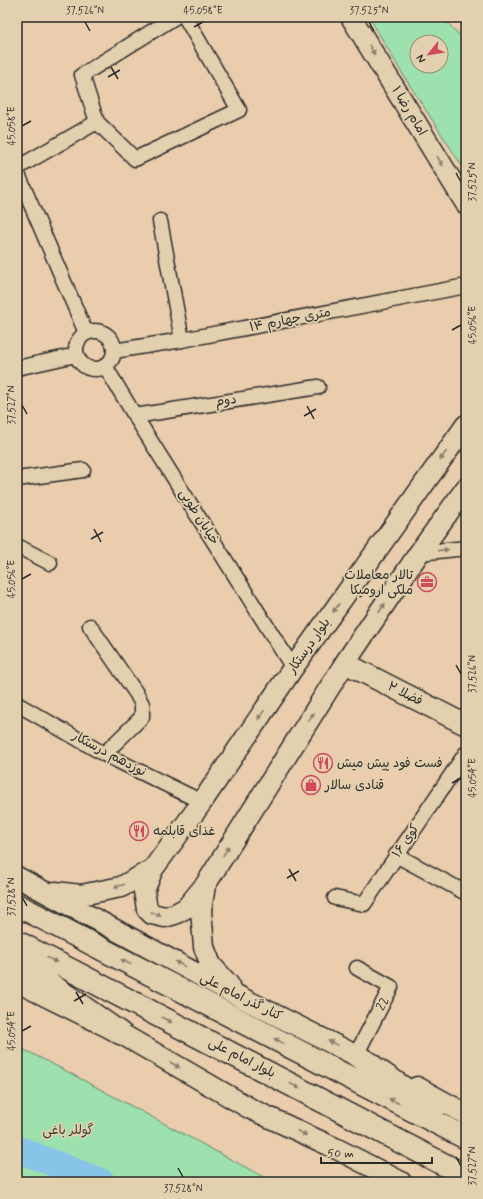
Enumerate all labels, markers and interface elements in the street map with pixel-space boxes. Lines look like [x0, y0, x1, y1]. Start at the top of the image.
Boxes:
text: 37.526°N [66, 4, 104, 18]
text: 45.058°E [183, 4, 223, 18]
text: 37.525°N [350, 4, 389, 18]
north arrow [409, 34, 449, 74]
one-way arrow [368, 44, 375, 56]
text: N [413, 52, 429, 65]
street label: امام رضا ۱ [387, 83, 430, 140]
text: 45.058°E [5, 106, 19, 146]
one-way arrow [436, 155, 443, 167]
text: 37.525°N [466, 162, 480, 201]
street label: ۱۴ متری چهارم [248, 304, 332, 337]
text: 45.056°E [466, 306, 480, 344]
text: 37.527°N [5, 385, 19, 424]
street label: دوم [214, 391, 238, 412]
one-way arrow [439, 451, 447, 461]
street label: خیابان طوبی [175, 486, 223, 548]
one-way arrow [437, 547, 449, 554]
text: 45.056°E [5, 560, 19, 598]
place label: تالار معاملات ملکی ارومیکا [344, 567, 413, 599]
office icon: تالار معاملات ملکی ارومیکا [416, 571, 438, 593]
one-way arrow [332, 603, 340, 613]
one-way arrow [378, 603, 386, 614]
street label: بلوار درستکار [283, 615, 334, 678]
text: 37.526°N [466, 655, 480, 693]
street label: فضلا ۲ [385, 678, 425, 710]
one-way arrow [257, 709, 265, 720]
one-way arrow [307, 712, 315, 722]
street label: نوزدهم درستکار [68, 727, 149, 781]
restaurant icon: فست فود پیش میش [312, 752, 334, 774]
place label: فست فود پیش میش [337, 755, 443, 772]
text: 45.054°E [466, 758, 480, 798]
shop icon: قنادی سالار [300, 774, 322, 796]
place label: قنادی سالار [324, 777, 384, 794]
restaurant icon: غذای قابلمه [128, 820, 150, 842]
street label: کوی ۱۶ [388, 820, 424, 861]
place label: غذای قابلمه [153, 823, 215, 840]
one-way arrow [223, 845, 230, 857]
text: 37.528°N [5, 877, 19, 916]
one-way arrow [112, 884, 124, 890]
one-way arrow [150, 910, 162, 917]
one-way arrow [46, 956, 57, 963]
one-way arrow [120, 959, 132, 965]
one-way arrow [174, 961, 186, 968]
street label: کنار گذر امام علی [197, 969, 285, 1026]
street label: 22 [372, 994, 394, 1014]
text: 45.054°E [5, 1011, 19, 1051]
one-way arrow [161, 1016, 173, 1023]
street label: بلوار امام علی [205, 1034, 278, 1083]
one-way arrow [273, 1038, 285, 1044]
one-way arrow [327, 1040, 338, 1046]
one-way arrow [169, 1062, 181, 1069]
one-way arrow [289, 1083, 301, 1089]
one-way arrow [388, 1098, 400, 1104]
park label: گوللر باغی [43, 1122, 94, 1139]
one-way arrow [297, 1130, 308, 1136]
scale bar [321, 1139, 432, 1165]
text: 50 m [327, 1146, 354, 1162]
text: 37.527°N [466, 1146, 480, 1185]
text: 37.528°N [164, 1182, 203, 1196]

